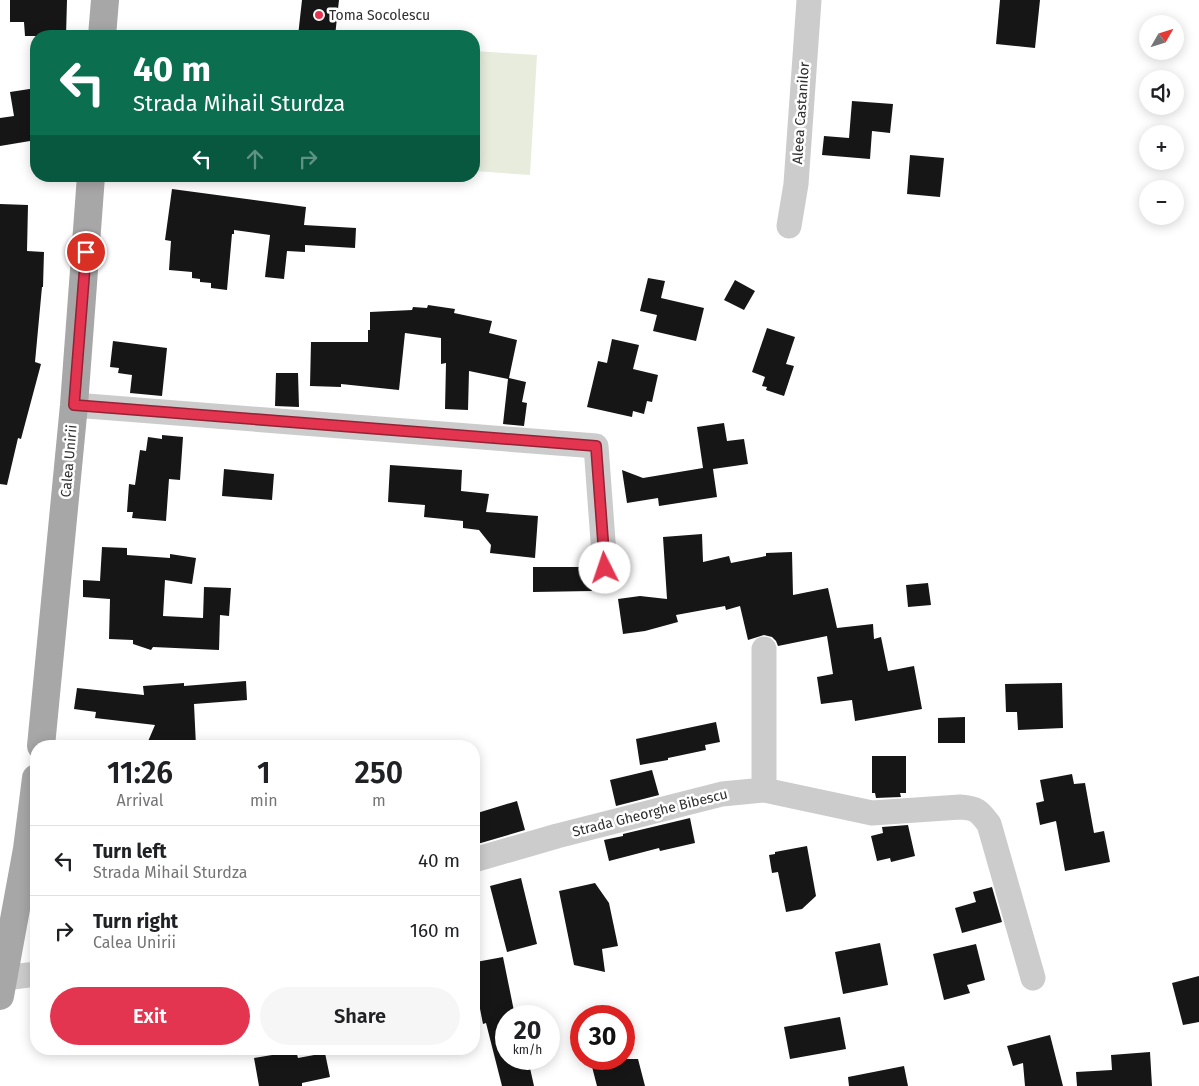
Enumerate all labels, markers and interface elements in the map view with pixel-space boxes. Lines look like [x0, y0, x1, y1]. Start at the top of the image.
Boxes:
place label: Toma Socolescu [329, 7, 430, 24]
marker: Toma Socolescu [313, 9, 325, 21]
north arrow [1139, 15, 1184, 60]
map controls [1139, 15, 1184, 225]
text: 40 m [133, 48, 211, 90]
icon: left [50, 50, 115, 115]
street label: Aleea Castanilor [789, 61, 813, 165]
button: sound [1139, 70, 1184, 115]
text: Strada Mihail Sturdza [133, 90, 345, 117]
button: + [1139, 125, 1184, 170]
icon: left [188, 145, 216, 173]
icon: ahead [241, 145, 269, 173]
icon: right [294, 145, 322, 173]
button: − [1139, 180, 1184, 225]
pin [65, 231, 107, 273]
icon: arrive [72, 238, 100, 266]
street label: Calea Unirii [57, 424, 81, 498]
position arrow [578, 541, 630, 593]
text: 11:26 [107, 755, 173, 791]
text: 1 [257, 755, 271, 791]
text: 250 [355, 755, 403, 791]
street label: Strada Gheorghe Bibescu [571, 785, 729, 841]
text: Arrival [117, 791, 163, 810]
text: min [250, 791, 278, 810]
text: m [372, 791, 386, 810]
text: Turn left [93, 840, 167, 863]
icon: left [50, 847, 78, 875]
text: 40 m [418, 849, 460, 872]
text: Strada Mihail Sturdza [93, 863, 247, 882]
text: Turn right [93, 910, 178, 933]
icon: right [50, 917, 78, 945]
text: 160 m [410, 919, 460, 942]
text: Calea Unirii [93, 933, 176, 952]
button: Exit [50, 987, 250, 1045]
button: Share [260, 987, 460, 1045]
speed limit sign: 30 [570, 1005, 635, 1070]
text: 20 [514, 1016, 541, 1046]
text: km/h [513, 1043, 542, 1057]

